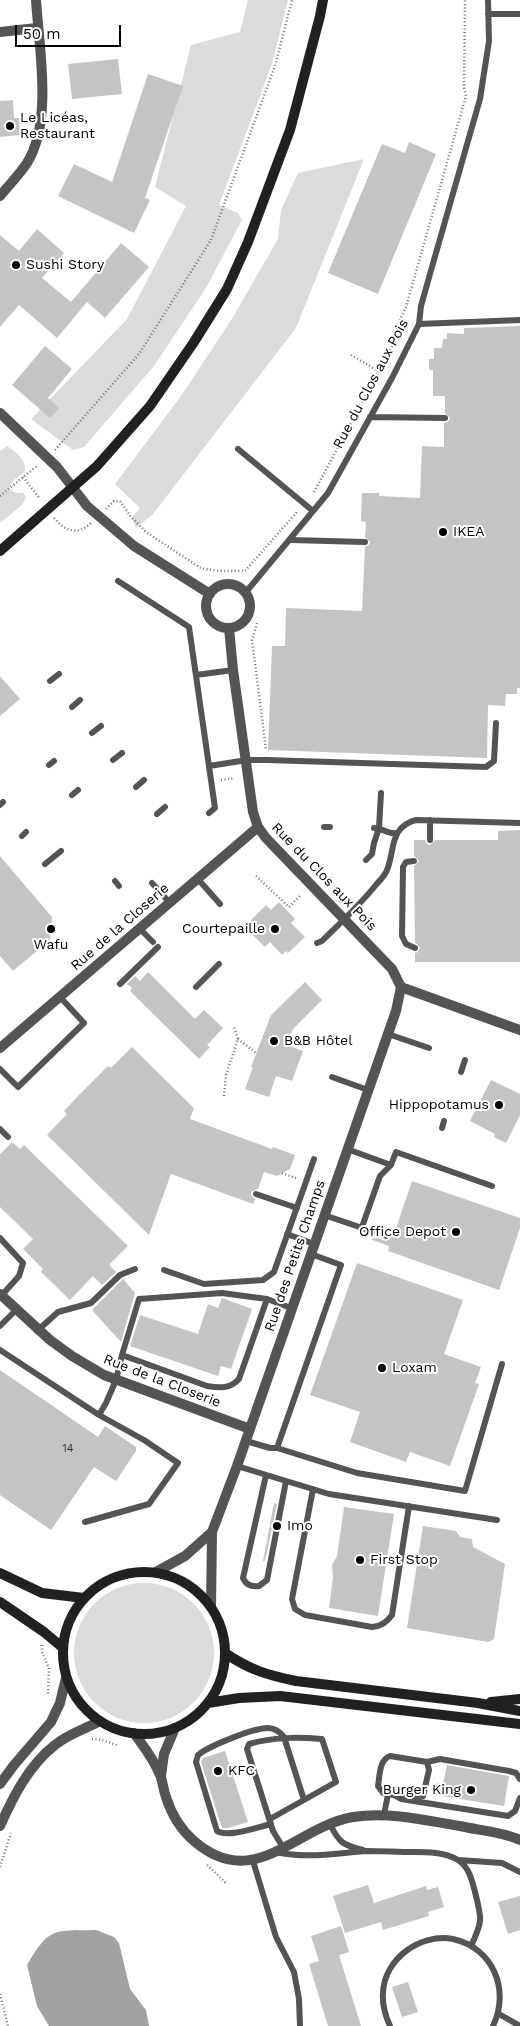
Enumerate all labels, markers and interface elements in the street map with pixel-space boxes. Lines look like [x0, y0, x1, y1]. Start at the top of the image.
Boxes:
scale bar [18, 15, 124, 47]
text: 50 m [23, 25, 60, 43]
place label: Le Licéas, Restaurant [20, 110, 95, 142]
marker: Le Licéas, Restaurant [4, 120, 16, 132]
place label: Sushi Story [26, 257, 104, 273]
marker: Sushi Story [10, 259, 22, 271]
street label: Rue du Clos aux Pois [330, 316, 412, 452]
place label: IKEA [453, 524, 484, 540]
marker: IKEA [437, 526, 449, 538]
street label: Rue du Clos aux Pois [268, 819, 380, 935]
street label: Rue de la Closerie [68, 880, 172, 974]
place label: Courtepaille [182, 921, 265, 937]
marker: Wafu [45, 923, 57, 935]
marker: Courtepaille [269, 923, 281, 935]
place label: Wafu [34, 937, 68, 953]
place label: B&B Hôtel [284, 1033, 352, 1049]
marker: B&B Hôtel [268, 1035, 280, 1047]
place label: Hippopotamus [389, 1097, 489, 1113]
marker: Hippopotamus [493, 1099, 505, 1111]
street label: Rue des Petits Champs [261, 1178, 329, 1334]
place label: Office Depot [359, 1224, 446, 1240]
marker: Office Depot [450, 1226, 462, 1238]
street label: Rue de la Closerie [101, 1351, 223, 1411]
place label: Loxam [392, 1360, 437, 1376]
marker: Loxam [376, 1362, 388, 1374]
house number: 14 [62, 1442, 74, 1456]
place label: Imo [287, 1518, 313, 1534]
marker: Imo [271, 1520, 283, 1532]
place label: First Stop [370, 1552, 438, 1568]
marker: First Stop [354, 1554, 366, 1566]
place label: KFC [228, 1763, 255, 1779]
marker: KFC [212, 1765, 224, 1777]
place label: Burger King [383, 1782, 461, 1798]
marker: Burger King [465, 1784, 477, 1796]

